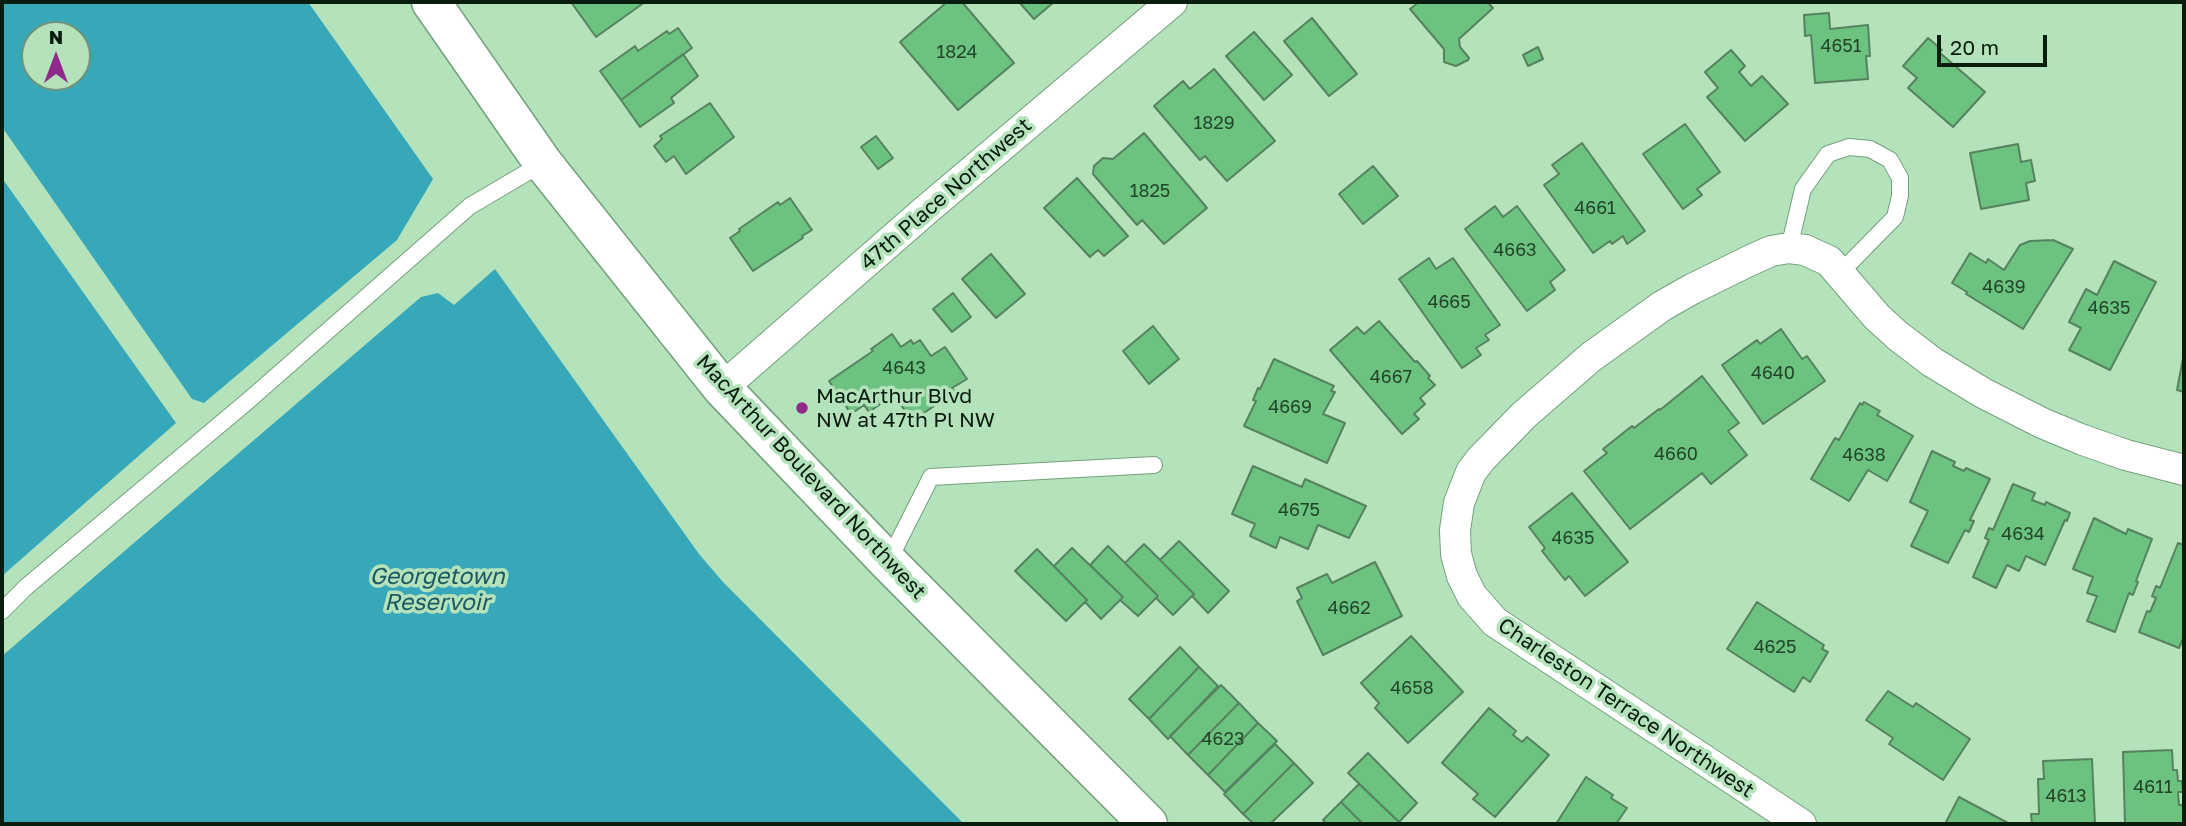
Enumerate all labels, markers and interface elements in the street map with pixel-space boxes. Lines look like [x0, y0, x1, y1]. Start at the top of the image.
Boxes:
north arrow [21, 21, 91, 91]
scale bar [1941, 21, 2051, 65]
text: N [49, 25, 63, 48]
text: 20 m [1950, 34, 1999, 60]
house number: 4651 [1820, 35, 1862, 57]
house number: 1824 [936, 41, 978, 63]
house number: 1829 [1193, 112, 1235, 134]
street label: 47th Place Northwest [855, 113, 1037, 275]
house number: 1825 [1130, 180, 1170, 202]
house number: 4661 [1574, 197, 1616, 219]
house number: 4663 [1493, 239, 1537, 261]
house number: 4639 [1982, 276, 2026, 298]
house number: 4665 [1427, 291, 1471, 313]
house number: 4635 [2088, 297, 2130, 319]
street label: MacArthur Boulevard Northwest [691, 350, 931, 604]
house number: 4643 [882, 357, 926, 379]
house number: 4640 [1751, 362, 1795, 384]
house number: 4667 [1370, 366, 1412, 388]
place label: MacArthur Blvd NW at 47th Pl NW [816, 383, 995, 433]
house number: 4669 [1268, 396, 1312, 418]
marker: MacArthur Blvd NW at 47th Pl NW [794, 400, 810, 416]
house number: 4660 [1654, 443, 1698, 465]
house number: 4638 [1842, 444, 1886, 466]
house number: 4675 [1278, 499, 1320, 521]
house number: 4634 [2001, 523, 2045, 545]
house number: 4635 [1552, 527, 1594, 549]
water label: Georgetown Reservoir [369, 563, 505, 617]
house number: 4662 [1327, 597, 1371, 619]
street label: Charleston Terrace Northwest [1493, 613, 1759, 803]
house number: 4625 [1754, 636, 1796, 658]
house number: 4658 [1390, 677, 1434, 699]
house number: 4623 [1202, 728, 1244, 750]
house number: 4611 [2133, 776, 2173, 798]
house number: 4613 [2045, 785, 2087, 807]

